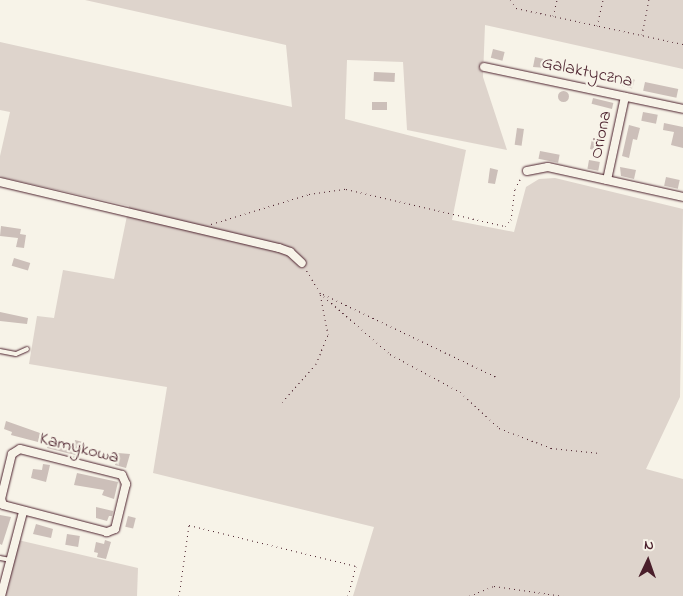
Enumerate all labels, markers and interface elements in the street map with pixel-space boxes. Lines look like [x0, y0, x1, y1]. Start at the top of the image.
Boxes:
street label: Galaktyczna [540, 53, 634, 93]
street label: Oriona [586, 109, 618, 161]
street label: Kamykowa [37, 429, 121, 469]
text: N [644, 535, 654, 556]
north arrow [623, 536, 673, 586]

